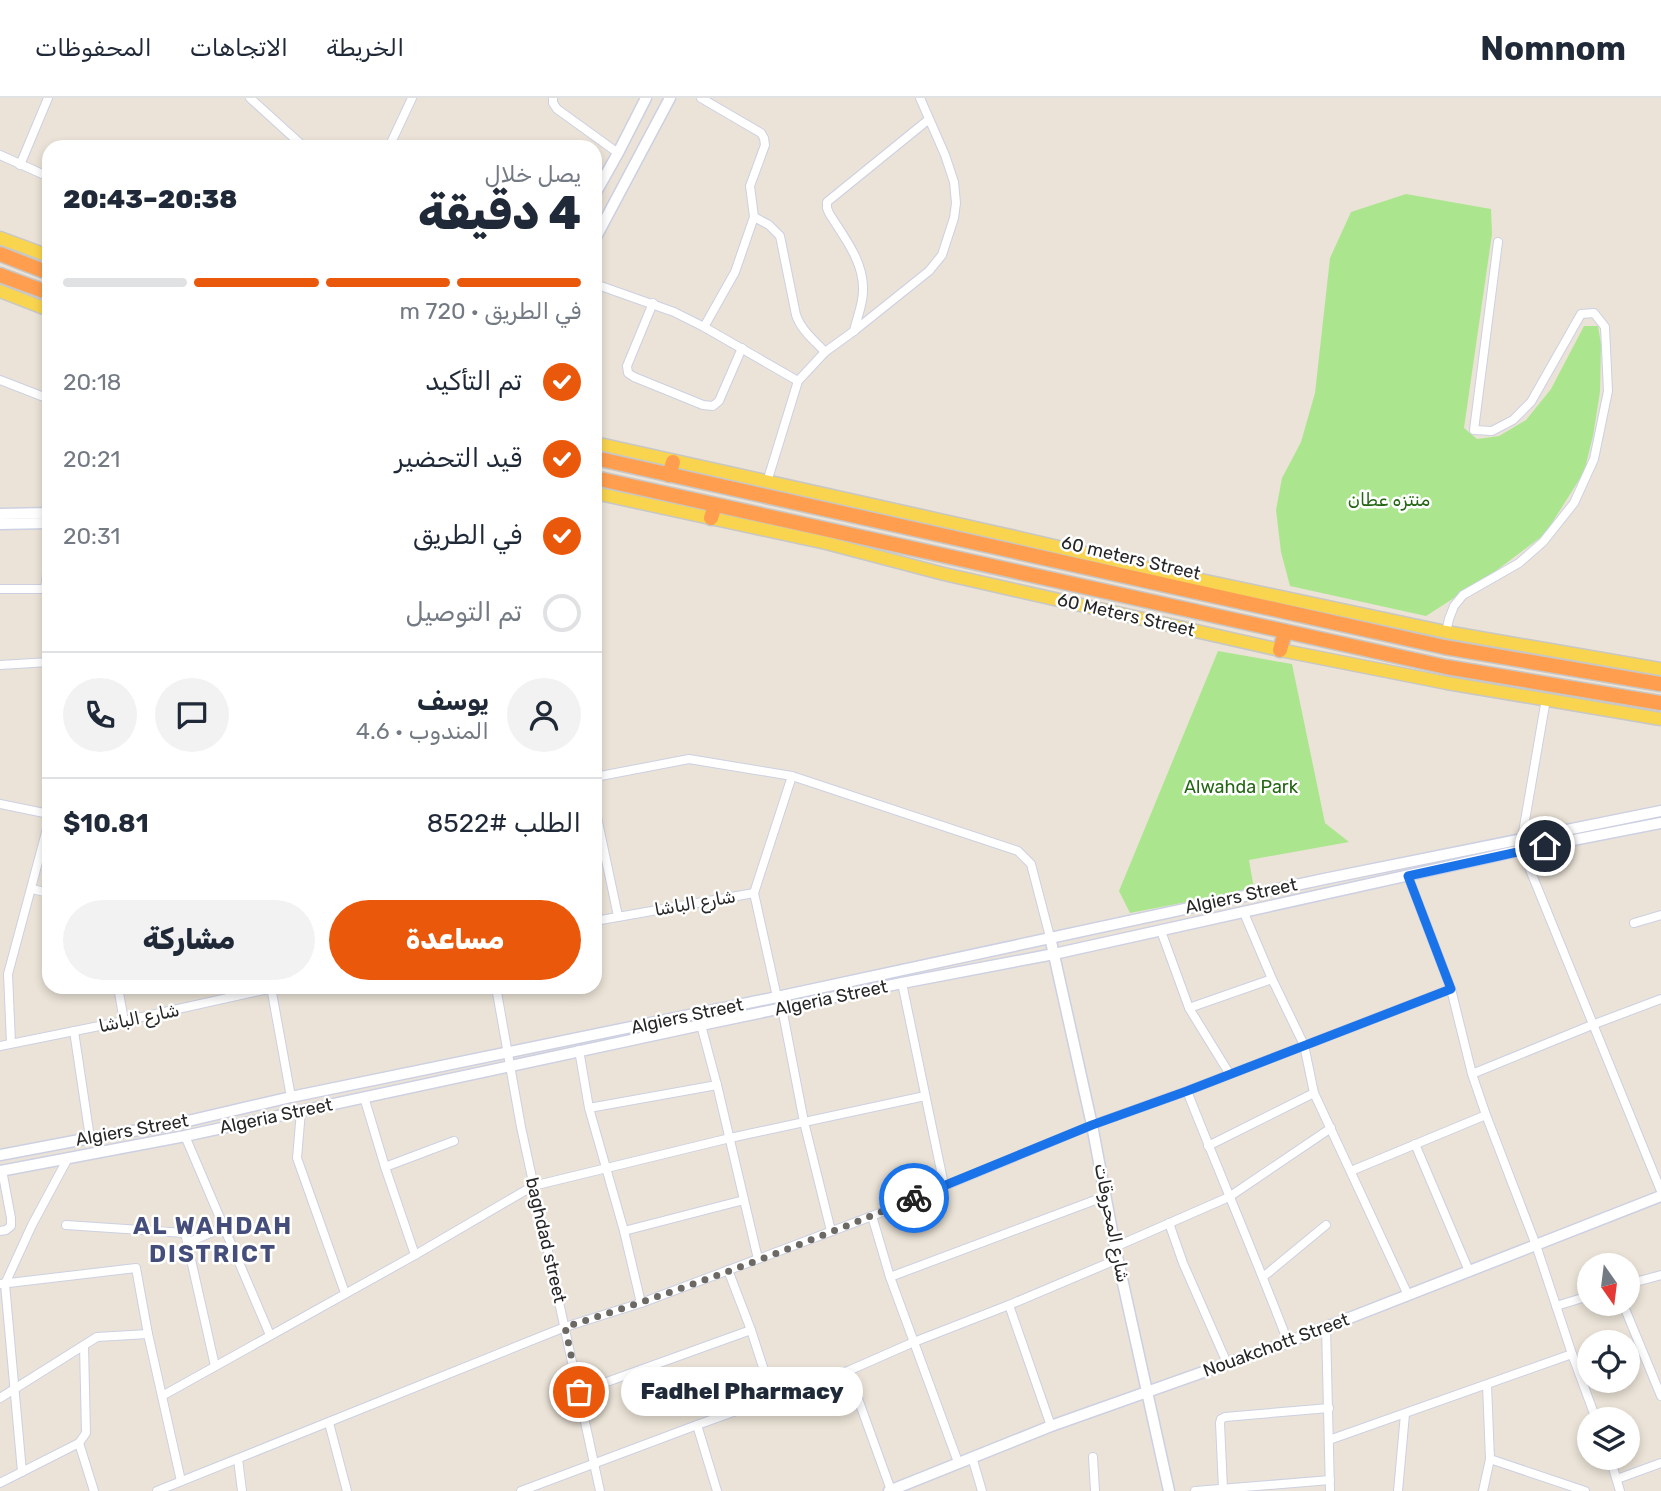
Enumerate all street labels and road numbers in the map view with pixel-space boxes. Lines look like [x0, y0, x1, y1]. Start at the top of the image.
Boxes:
street label: 60 meters Street [1059, 531, 1203, 585]
street label: 60 Meters Street [1055, 588, 1197, 642]
street label: Algiers Street [1183, 873, 1299, 919]
street label: شارع الباشا [653, 885, 737, 922]
street label: Algeria Street [773, 975, 889, 1021]
street label: Algiers Street [629, 993, 745, 1039]
street label: شارع الباشا [97, 999, 182, 1038]
street label: Algeria Street [218, 1093, 334, 1139]
street label: Algiers Street [74, 1109, 190, 1151]
street label: شارع المحروقات [1089, 1162, 1134, 1285]
street label: baghdad street [521, 1175, 571, 1305]
street label: Nouakchott Street [1200, 1308, 1352, 1382]

